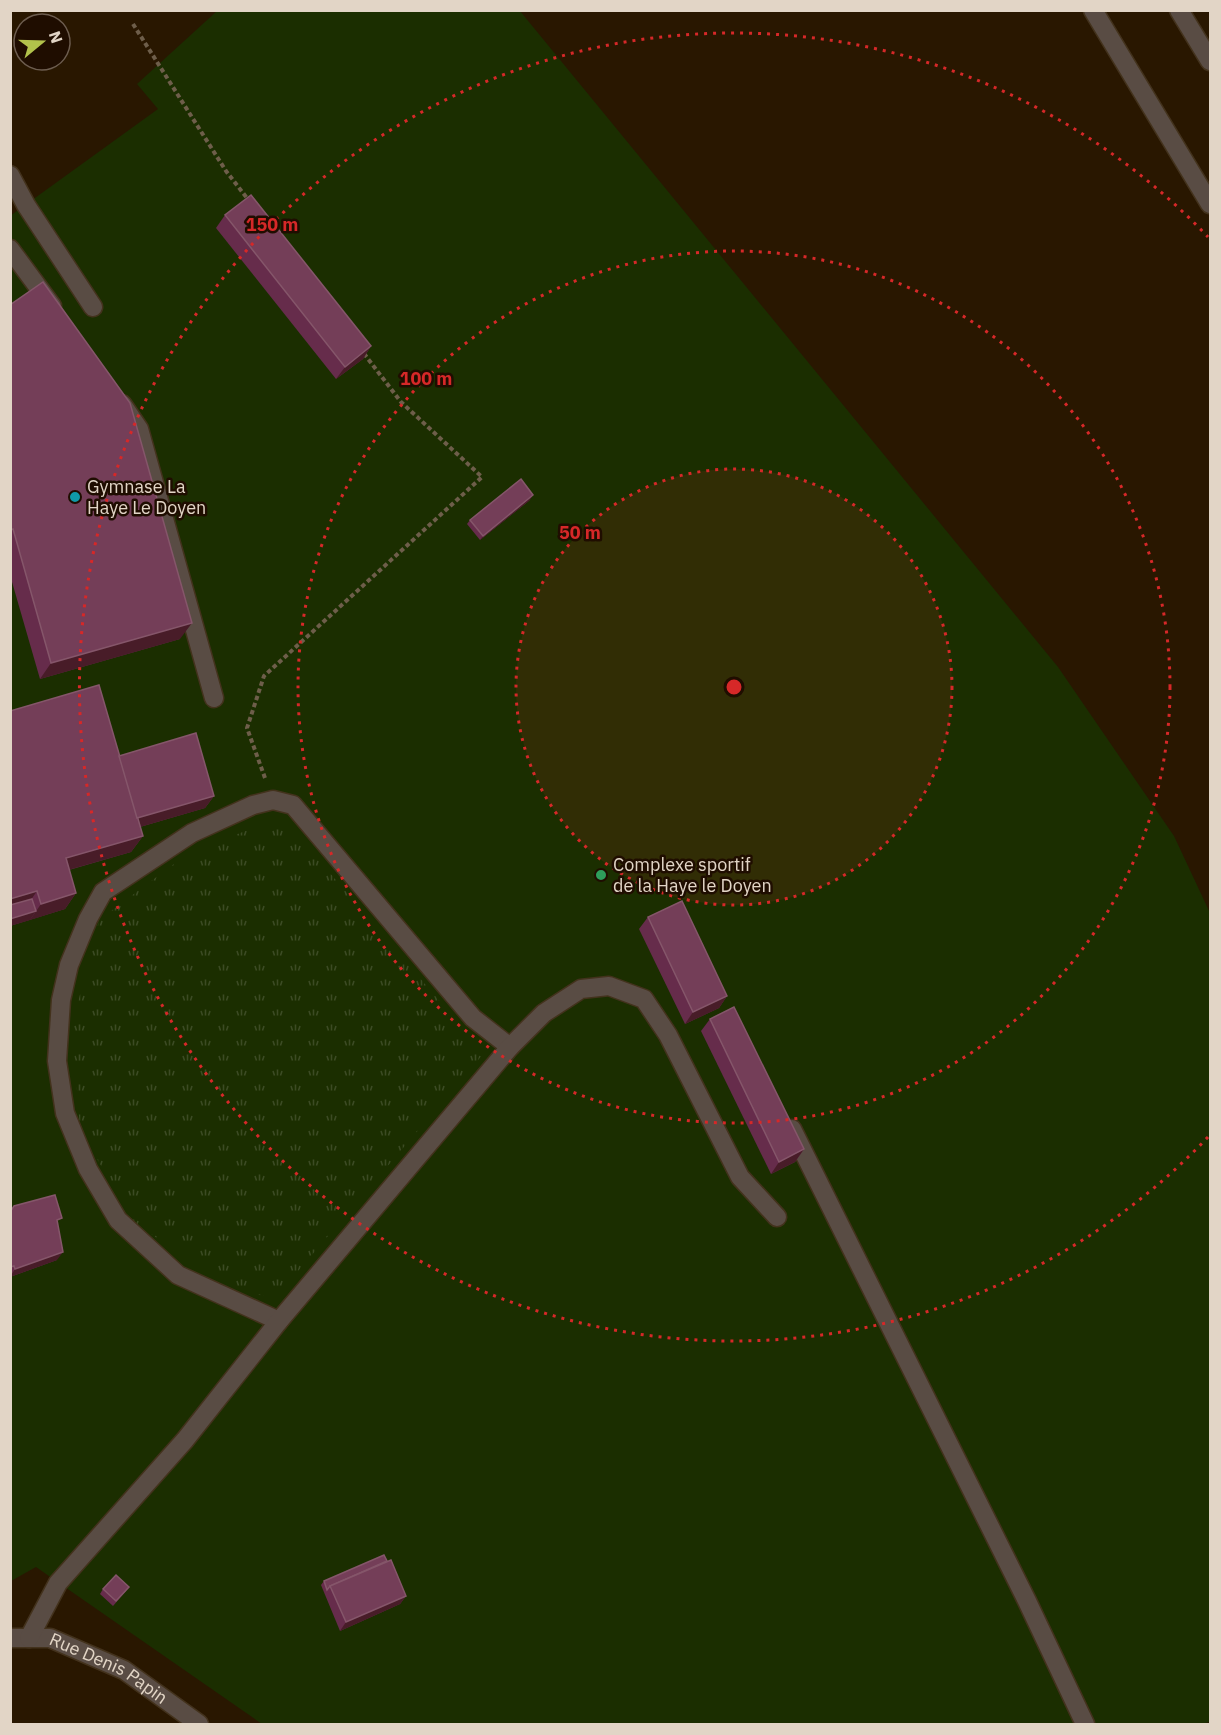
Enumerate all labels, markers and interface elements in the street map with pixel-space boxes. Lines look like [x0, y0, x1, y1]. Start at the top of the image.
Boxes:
north arrow [12, 12, 72, 72]
text: N [45, 28, 68, 46]
text: 150 m [246, 213, 298, 236]
text: 100 m [400, 367, 452, 390]
place label: Gymnase La Haye Le Doyen [87, 475, 206, 519]
marker: Gymnase La Haye Le Doyen [68, 490, 82, 504]
text: 50 m [559, 521, 601, 544]
centre of rings [724, 677, 744, 697]
place label: Complexe sportif de la Haye le Doyen [613, 853, 772, 897]
marker: Complexe sportif de la Haye le Doyen [594, 868, 608, 882]
street label: Rue Denis Papin [46, 1627, 172, 1709]

